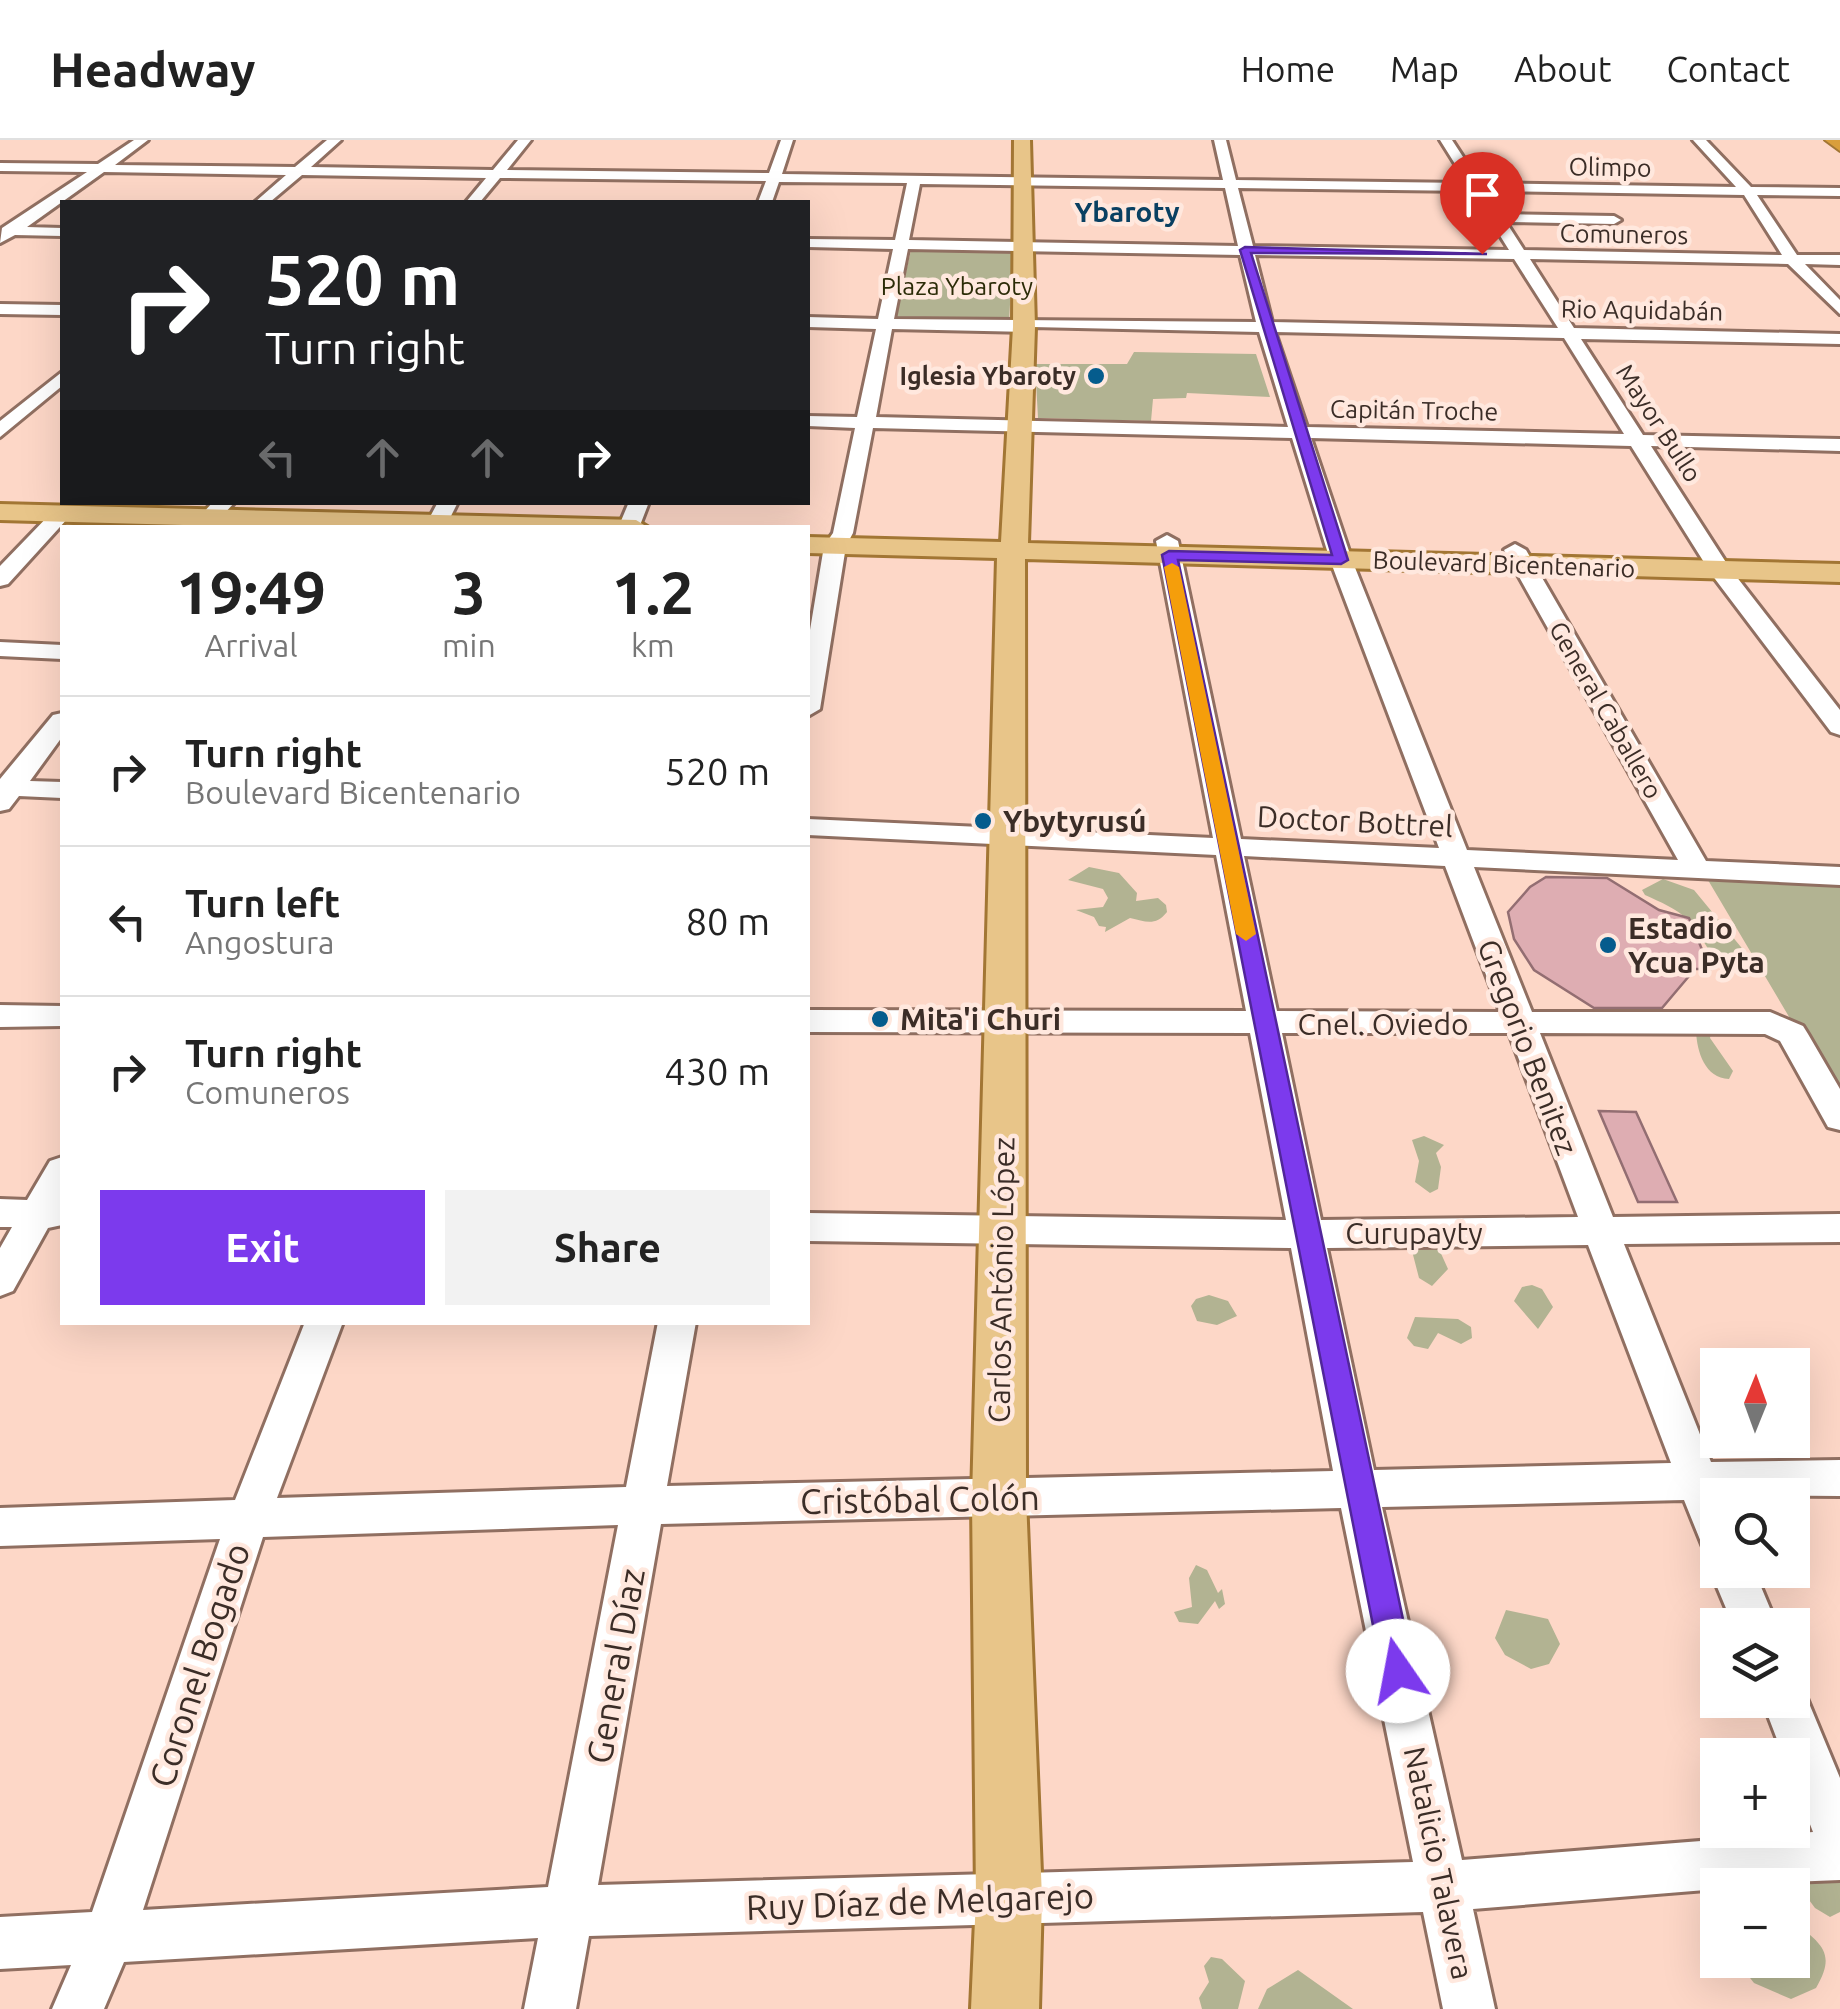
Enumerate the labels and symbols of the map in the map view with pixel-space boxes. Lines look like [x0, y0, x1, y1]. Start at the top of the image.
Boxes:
pin [1440, 152, 1525, 255]
street label: Olimpo [1568, 152, 1652, 182]
district label: Ybaroty [1074, 196, 1180, 227]
street label: Comuneros [1559, 219, 1689, 249]
park label: Plaza Ybaroty [881, 272, 1033, 300]
street label: Rio Aquidabán [1561, 295, 1723, 325]
street label: Mayor Bullo [1611, 359, 1707, 487]
place label: Iglesia Ybaroty [900, 362, 1076, 390]
marker: Iglesia Ybaroty [1085, 365, 1107, 387]
street label: Capitán Troche [1330, 395, 1498, 425]
street label: Boulevard Bicentenario [1372, 545, 1636, 583]
street label: General Caballero [1544, 617, 1668, 803]
street label: Doctor Bottrel [1256, 799, 1454, 843]
place label: Ybytyrusú [1003, 804, 1146, 838]
marker: Ybytyrusú [972, 810, 994, 832]
place label: Estadio Ycua Pyta [1628, 911, 1765, 979]
marker: Estadio Ycua Pyta [1597, 934, 1619, 956]
street label: Gregorio Benitez [1471, 935, 1585, 1159]
place label: Mita'i Churi [900, 1002, 1061, 1036]
street label: Cnel. Oviedo [1297, 1007, 1469, 1041]
marker: Mita'i Churi [869, 1008, 891, 1030]
street label: Carlos António López [982, 1137, 1020, 1423]
street label: Curupayty [1345, 1216, 1483, 1250]
north arrow [1700, 1348, 1810, 1458]
street label: Cristóbal Colón [800, 1477, 1040, 1521]
street label: Coronel Bogado [141, 1538, 257, 1792]
street label: General Díaz [578, 1565, 652, 1767]
position arrow [1346, 1619, 1450, 1723]
street label: Natalicio Talavera [1398, 1744, 1480, 1982]
street label: Ruy Díaz de Melgarejo [745, 1875, 1095, 1927]

